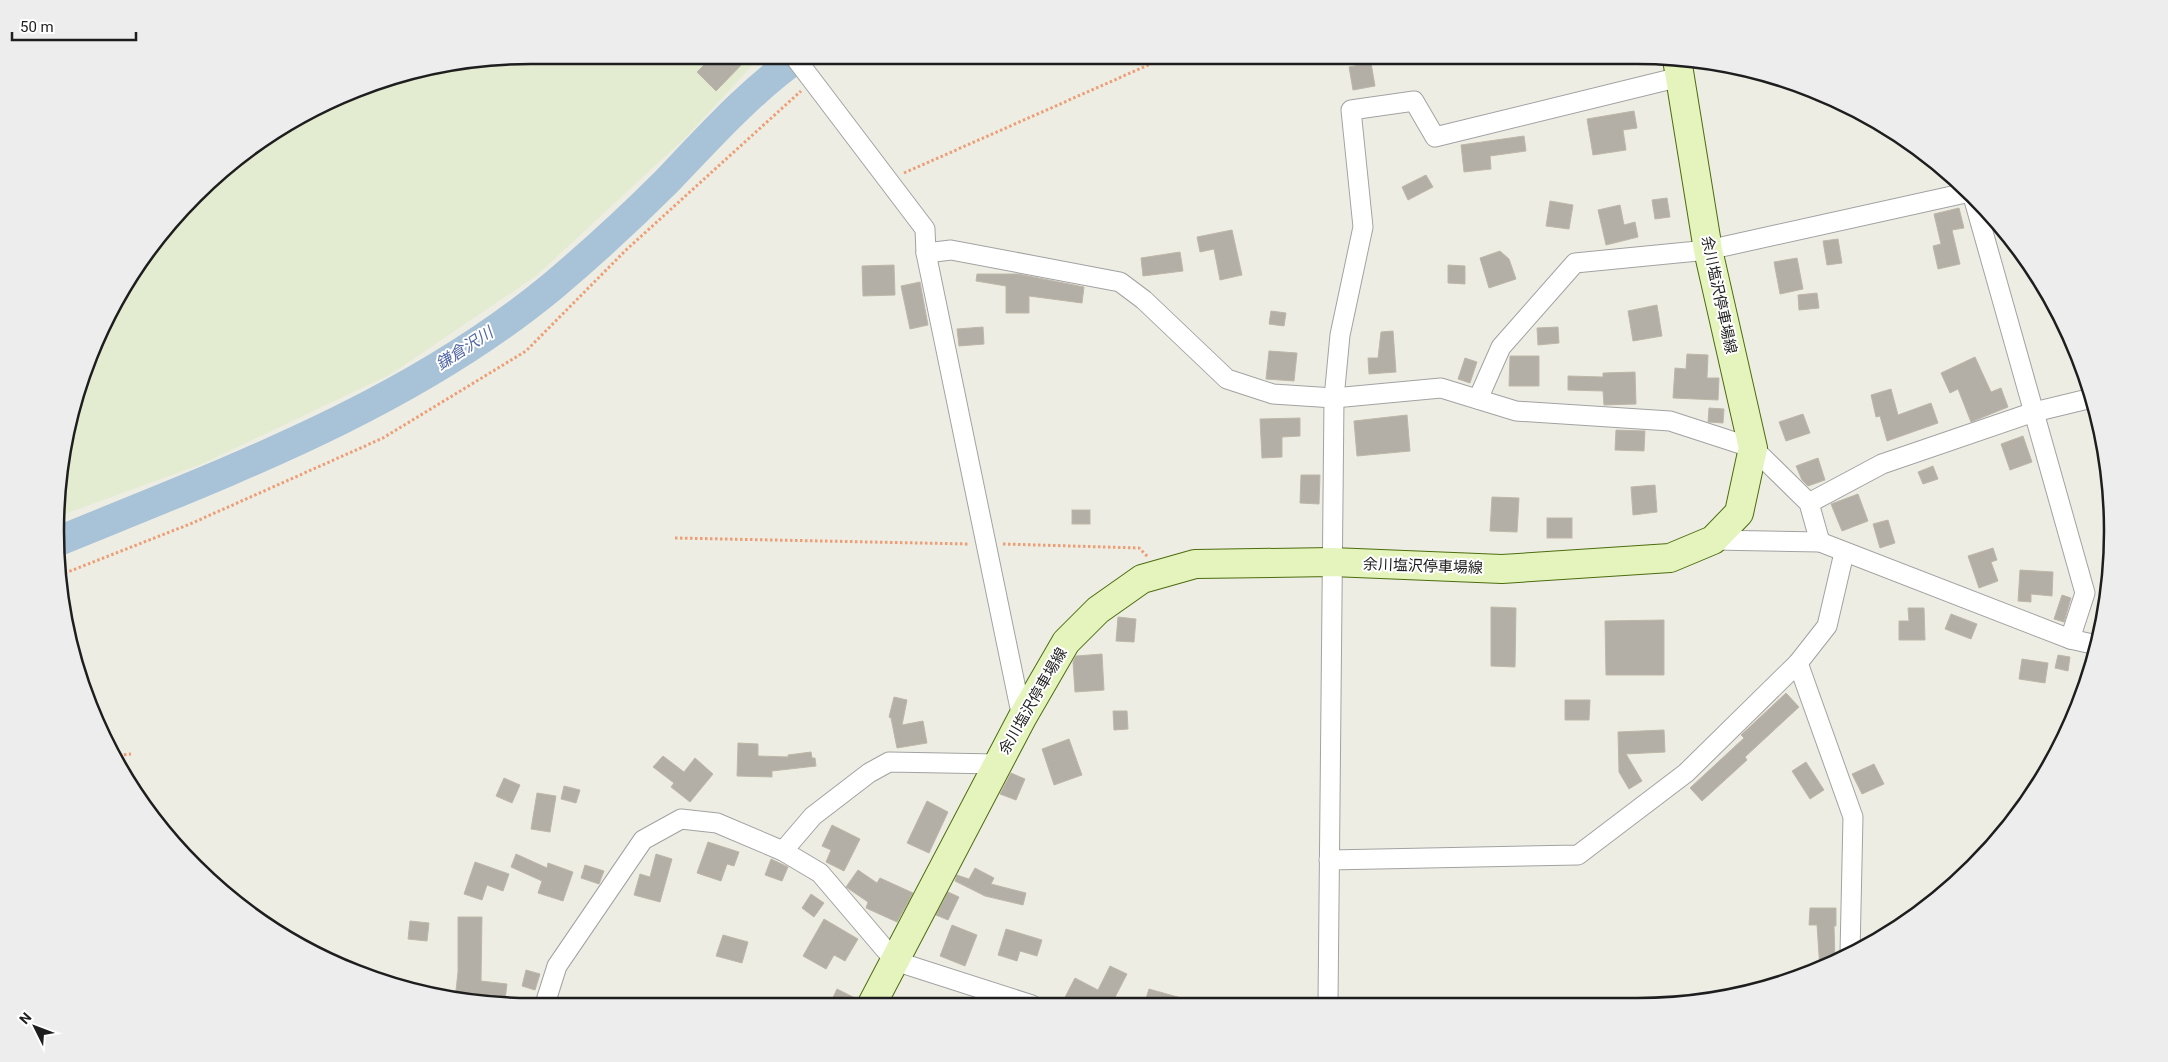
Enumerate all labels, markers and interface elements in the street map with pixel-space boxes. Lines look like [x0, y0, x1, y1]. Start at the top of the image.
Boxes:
scale bar [12, 10, 136, 42]
text: 50 m [20, 18, 54, 36]
street label: 余川塩沢停車場線 [1698, 234, 1740, 356]
water label: 鎌倉沢川 [432, 322, 498, 374]
street label: 余川塩沢停車場線 [1363, 555, 1483, 577]
street label: 余川塩沢停車場線 [995, 645, 1071, 757]
north arrow [10, 1002, 60, 1052]
text: N [16, 1009, 35, 1027]

